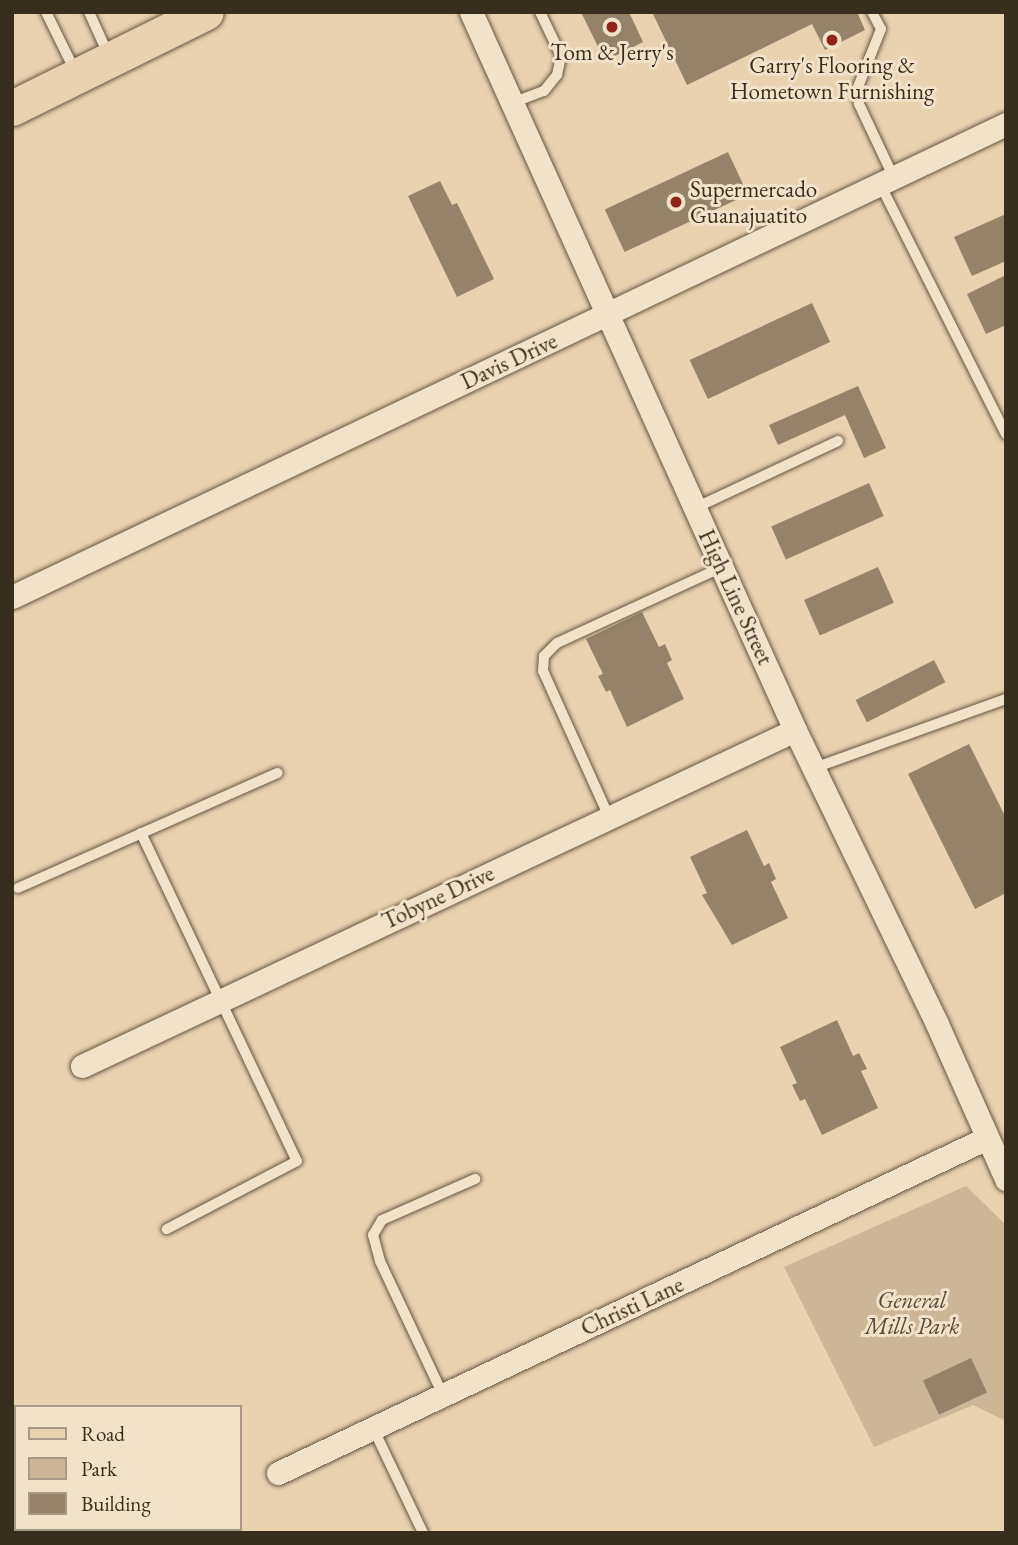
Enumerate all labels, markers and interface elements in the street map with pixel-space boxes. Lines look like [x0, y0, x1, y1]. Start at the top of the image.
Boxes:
marker: Tom & Jerry's [604, 19, 620, 35]
marker: Garry's Flooring & Hometown Furnishing [824, 32, 840, 48]
place label: Tom & Jerry's [550, 38, 674, 66]
place label: Garry's Flooring & Hometown Furnishing [730, 51, 934, 105]
place label: Supermercado Guanajuatito [690, 175, 817, 229]
marker: Supermercado Guanajuatito [668, 194, 684, 210]
street label: Davis Drive [457, 327, 561, 395]
street label: High Line Street [693, 525, 779, 669]
street label: Tobyne Drive [378, 859, 498, 935]
street label: Christi Lane [576, 1270, 688, 1342]
park label: General Mills Park [865, 1286, 959, 1340]
legend [14, 1405, 242, 1531]
text: Road [81, 1420, 125, 1447]
text: Park [81, 1455, 117, 1482]
text: Building [81, 1490, 151, 1517]

